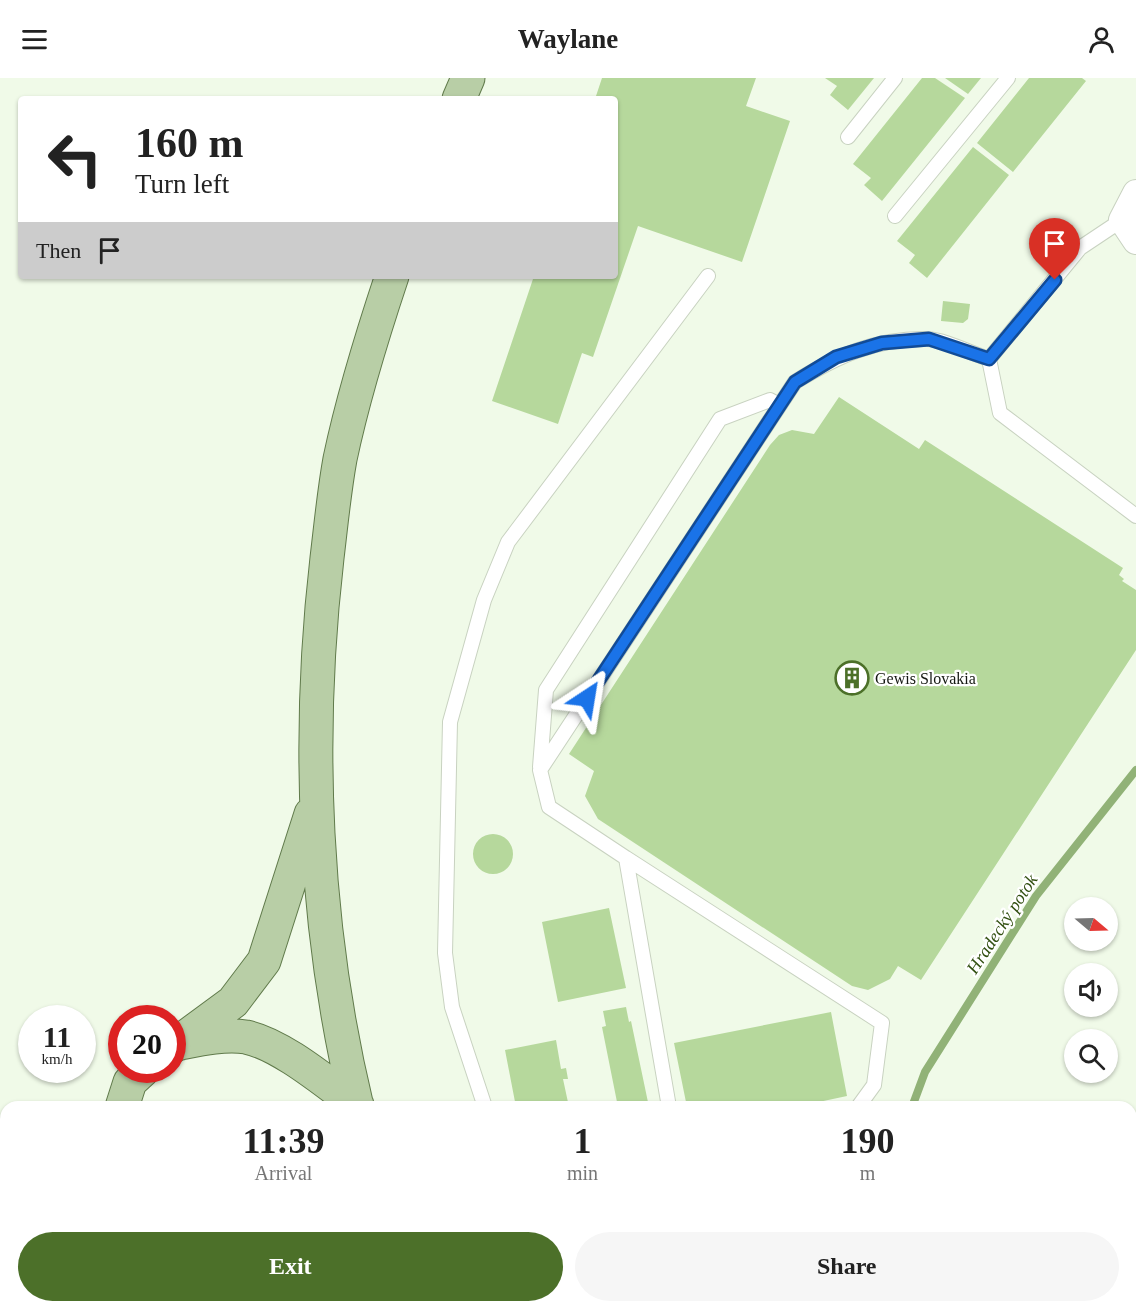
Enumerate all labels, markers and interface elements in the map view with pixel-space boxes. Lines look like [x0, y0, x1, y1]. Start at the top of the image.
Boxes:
icon: menu [18, 23, 51, 56]
icon: person [1085, 23, 1118, 56]
text: Waylane [518, 24, 618, 54]
icon: left [36, 120, 114, 198]
text: 160 m [135, 120, 244, 166]
text: Turn left [135, 169, 229, 199]
pin [1029, 218, 1080, 280]
icon: arrive [1038, 227, 1071, 260]
icon: arrive [93, 234, 126, 267]
text: Then [36, 238, 81, 263]
building icon: Gewis Slovakia [834, 660, 870, 696]
position arrow [555, 666, 619, 730]
place label: Gewis Slovakia [875, 670, 976, 687]
water label: Hradecký potok [962, 870, 1042, 978]
north arrow [1064, 897, 1118, 951]
map controls [1064, 897, 1118, 1083]
button: sound [1064, 963, 1118, 1017]
speed limit sign: 20 [108, 1005, 186, 1083]
text: 11 [43, 1020, 71, 1053]
button: search [1064, 1029, 1118, 1083]
text: km/h [42, 1051, 72, 1067]
text: 11:39 [242, 1121, 324, 1161]
text: 1 [573, 1121, 591, 1161]
text: 190 [841, 1121, 895, 1161]
text: Arrival [255, 1162, 312, 1184]
text: min [567, 1162, 598, 1184]
text: m [860, 1162, 875, 1184]
button: Exit [18, 1232, 563, 1301]
button: Share [575, 1232, 1119, 1301]

